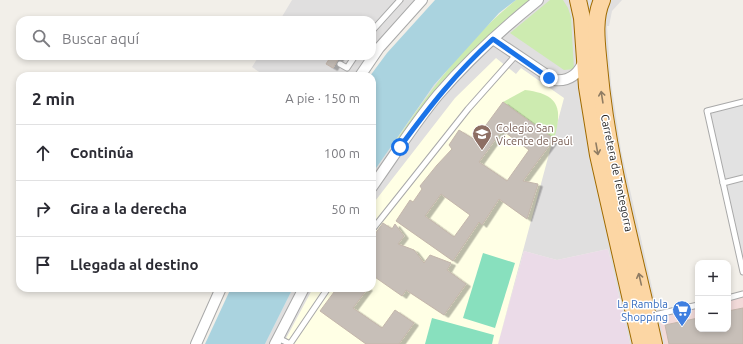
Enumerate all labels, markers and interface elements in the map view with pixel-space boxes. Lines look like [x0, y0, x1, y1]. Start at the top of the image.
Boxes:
search box [16, 16, 376, 60]
icon: search [30, 27, 52, 49]
text: Buscar aquí [62, 30, 139, 47]
route end [540, 69, 558, 87]
text: 2 min [32, 89, 75, 108]
one-way arrow [598, 90, 606, 103]
text: A pie · 150 m [285, 91, 360, 105]
street label: Carretera de Tentegorra [599, 113, 635, 233]
place label: Colegio San Vicente de Paúl [496, 122, 573, 147]
school or university icon: Colegio San Vicente de Paúl [471, 123, 493, 151]
route start [391, 138, 409, 156]
icon: ahead [32, 142, 54, 164]
one-way arrow [593, 142, 601, 155]
text: Continúa [70, 144, 134, 161]
text: 100 m [324, 146, 360, 160]
icon: right [32, 198, 54, 220]
text: Gira a la derecha [70, 200, 187, 217]
text: 50 m [331, 202, 360, 216]
icon: arrive [32, 254, 54, 276]
text: Llegada al destino [70, 256, 199, 273]
map controls [695, 260, 731, 332]
button: + [695, 260, 731, 296]
one-way arrow [635, 273, 643, 286]
button: − [695, 296, 731, 332]
place label: La Rambla Shopping [617, 298, 668, 323]
supermarket icon: La Rambla Shopping [671, 299, 693, 327]

